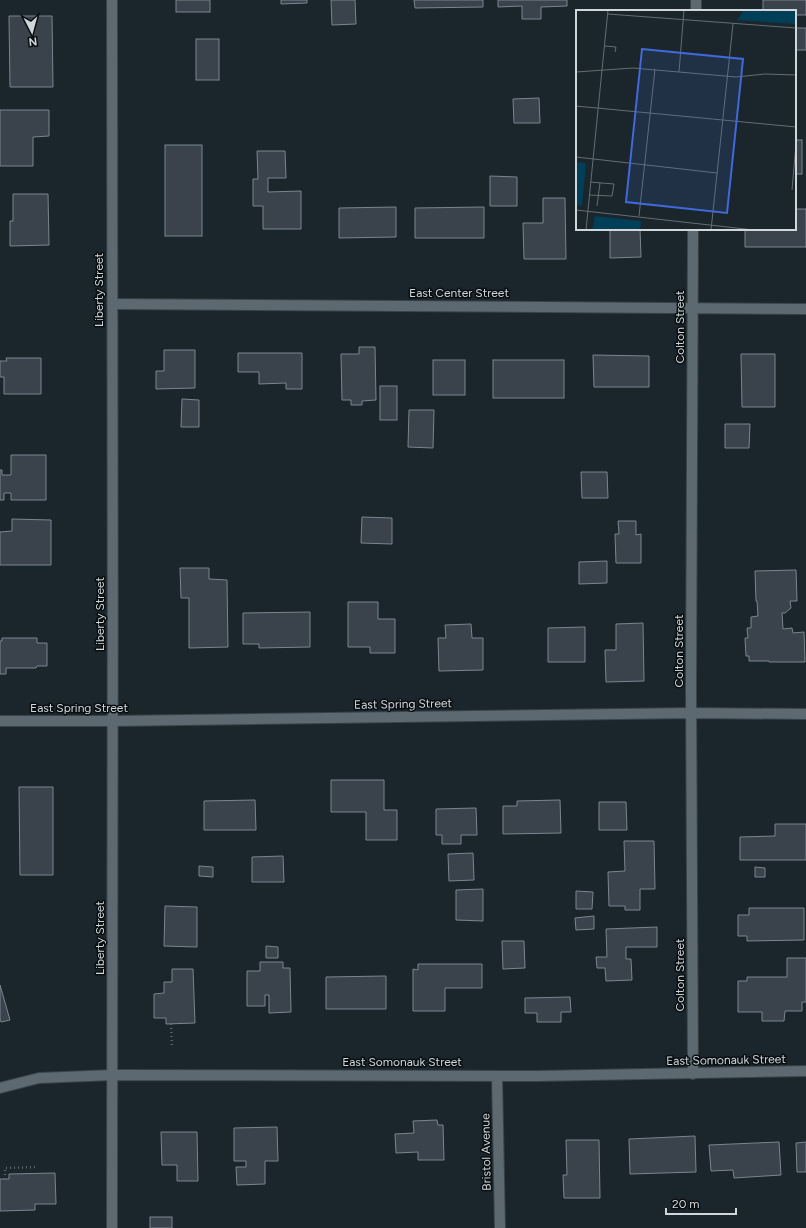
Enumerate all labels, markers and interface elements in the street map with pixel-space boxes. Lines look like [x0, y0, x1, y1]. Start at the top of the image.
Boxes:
inset map [576, 10, 796, 230]
north arrow [12, 12, 52, 52]
text: N [28, 35, 38, 48]
street label: Liberty Street [92, 252, 106, 327]
street label: East Center Street [409, 286, 509, 300]
street label: Colton Street [673, 290, 687, 363]
street label: Liberty Street [93, 576, 107, 651]
street label: Colton Street [672, 614, 686, 687]
street label: East Spring Street [354, 696, 453, 712]
street label: East Spring Street [30, 701, 128, 715]
street label: Liberty Street [93, 900, 107, 975]
street label: Colton Street [673, 938, 687, 1011]
street label: East Somonauk Street [666, 1052, 786, 1068]
street label: East Somonauk Street [342, 1055, 462, 1069]
street label: Bristol Avenue [478, 1113, 494, 1191]
scale bar [666, 1190, 736, 1216]
text: 20 m [672, 1197, 700, 1211]

